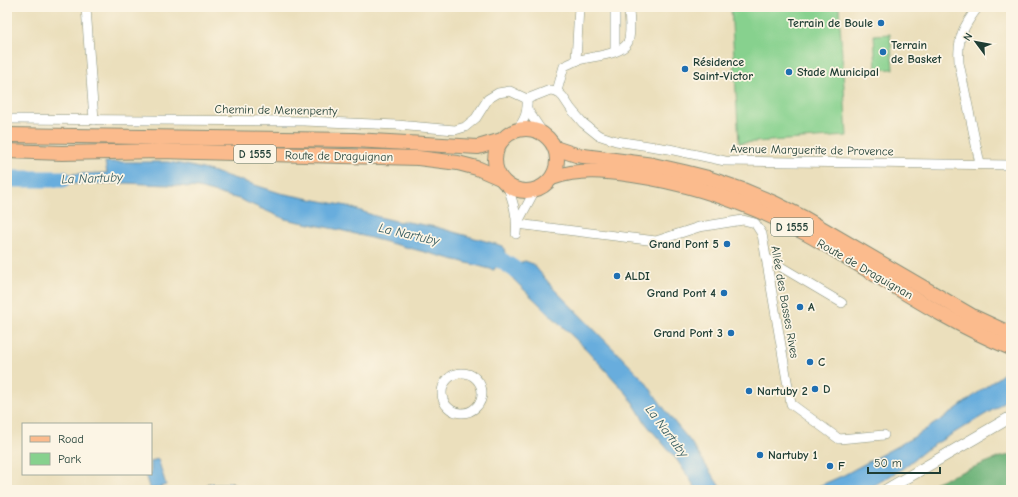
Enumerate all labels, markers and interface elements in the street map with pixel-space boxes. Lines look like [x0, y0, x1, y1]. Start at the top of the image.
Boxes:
place label: Terrain de Boule [788, 16, 873, 30]
marker: Terrain de Boule [876, 18, 886, 28]
north arrow [956, 22, 996, 62]
text: N [961, 30, 975, 43]
place label: Terrain de Basket [891, 38, 943, 66]
marker: Terrain de Basket [878, 47, 888, 57]
place label: Résidence Saint-Victor [693, 55, 753, 83]
marker: Résidence Saint-Victor [680, 64, 690, 74]
place label: Stade Municipal [797, 65, 879, 79]
marker: Stade Municipal [784, 67, 794, 77]
street label: Chemin de Menenpenty [215, 102, 338, 118]
street label: Avenue Marguerite de Provence [730, 142, 894, 158]
road number: D 1555 [234, 145, 276, 163]
street label: Route de Draguignan [285, 148, 393, 164]
water label: La Nartuby [61, 169, 124, 187]
road number: D 1555 [771, 218, 813, 236]
water label: La Nartuby [377, 220, 442, 248]
street label: Route de Draguignan [815, 236, 915, 302]
place label: Grand Pont 5 [649, 237, 719, 251]
marker: Grand Pont 5 [722, 239, 732, 249]
street label: Allée des Basses Rives [768, 245, 802, 359]
place label: ALDI [625, 269, 650, 283]
marker: ALDI [612, 271, 622, 281]
place label: Grand Pont 4 [647, 286, 716, 300]
marker: Grand Pont 4 [719, 288, 729, 298]
place label: A [808, 300, 815, 314]
marker: A [795, 302, 805, 312]
place label: Grand Pont 3 [653, 326, 723, 340]
marker: Grand Pont 3 [726, 328, 736, 338]
place label: C [818, 355, 825, 369]
marker: C [805, 357, 815, 367]
place label: D [823, 382, 830, 396]
place label: Nartuby 2 [757, 384, 808, 398]
marker: D [810, 384, 820, 394]
marker: Nartuby 2 [744, 386, 754, 396]
water label: La Nartuby [642, 402, 692, 461]
legend [22, 423, 152, 475]
text: Road [58, 432, 84, 446]
place label: Nartuby 1 [768, 448, 818, 462]
scale bar [868, 449, 940, 475]
marker: Nartuby 1 [755, 450, 765, 460]
text: Park [58, 452, 81, 466]
text: 50 m [874, 456, 902, 470]
place label: F [838, 459, 845, 473]
marker: F [825, 461, 835, 471]

